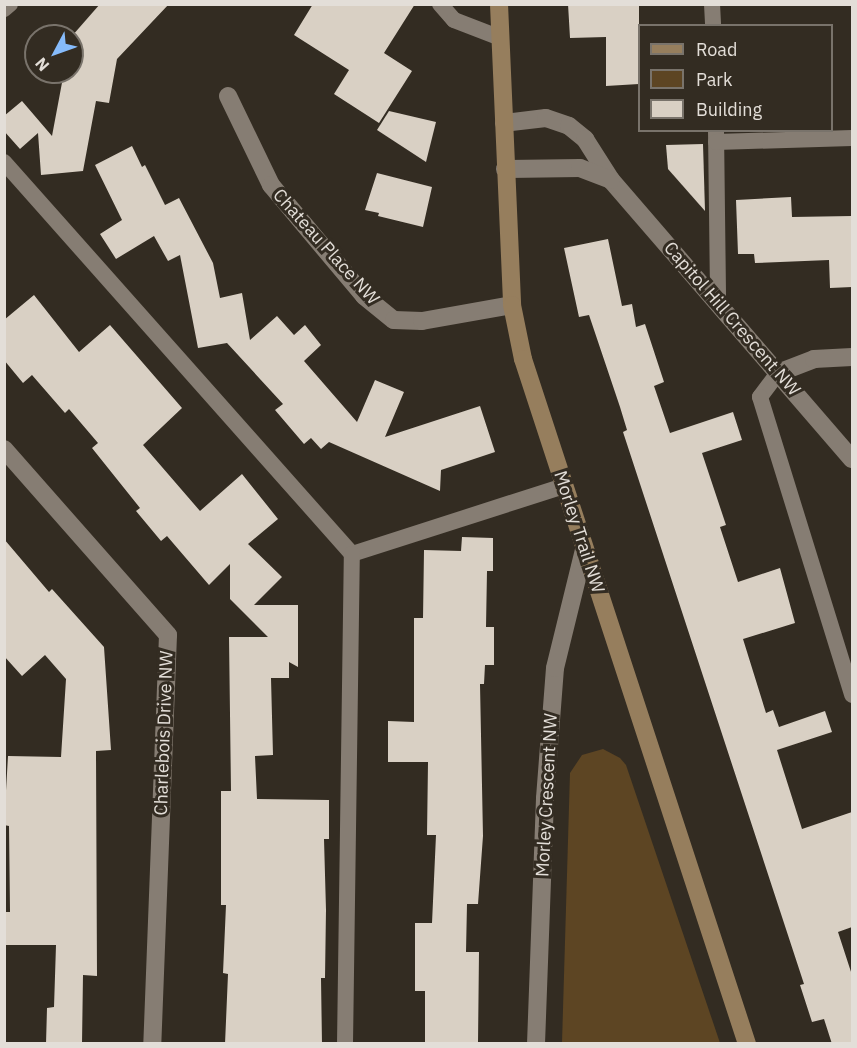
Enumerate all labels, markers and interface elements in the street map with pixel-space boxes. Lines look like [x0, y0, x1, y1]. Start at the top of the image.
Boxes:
north arrow [24, 24, 84, 84]
legend [638, 24, 833, 132]
text: Road [696, 38, 737, 61]
text: N [31, 54, 53, 75]
text: Park [696, 68, 732, 91]
text: Building [696, 98, 762, 121]
street label: Chateau Place NW [268, 185, 384, 309]
street label: Capitol Hill Crescent NW [659, 238, 805, 400]
street label: Morley Trail NW [549, 468, 609, 596]
street label: Charlebois Drive NW [150, 650, 178, 816]
street label: Morley Crescent NW [532, 713, 562, 877]

